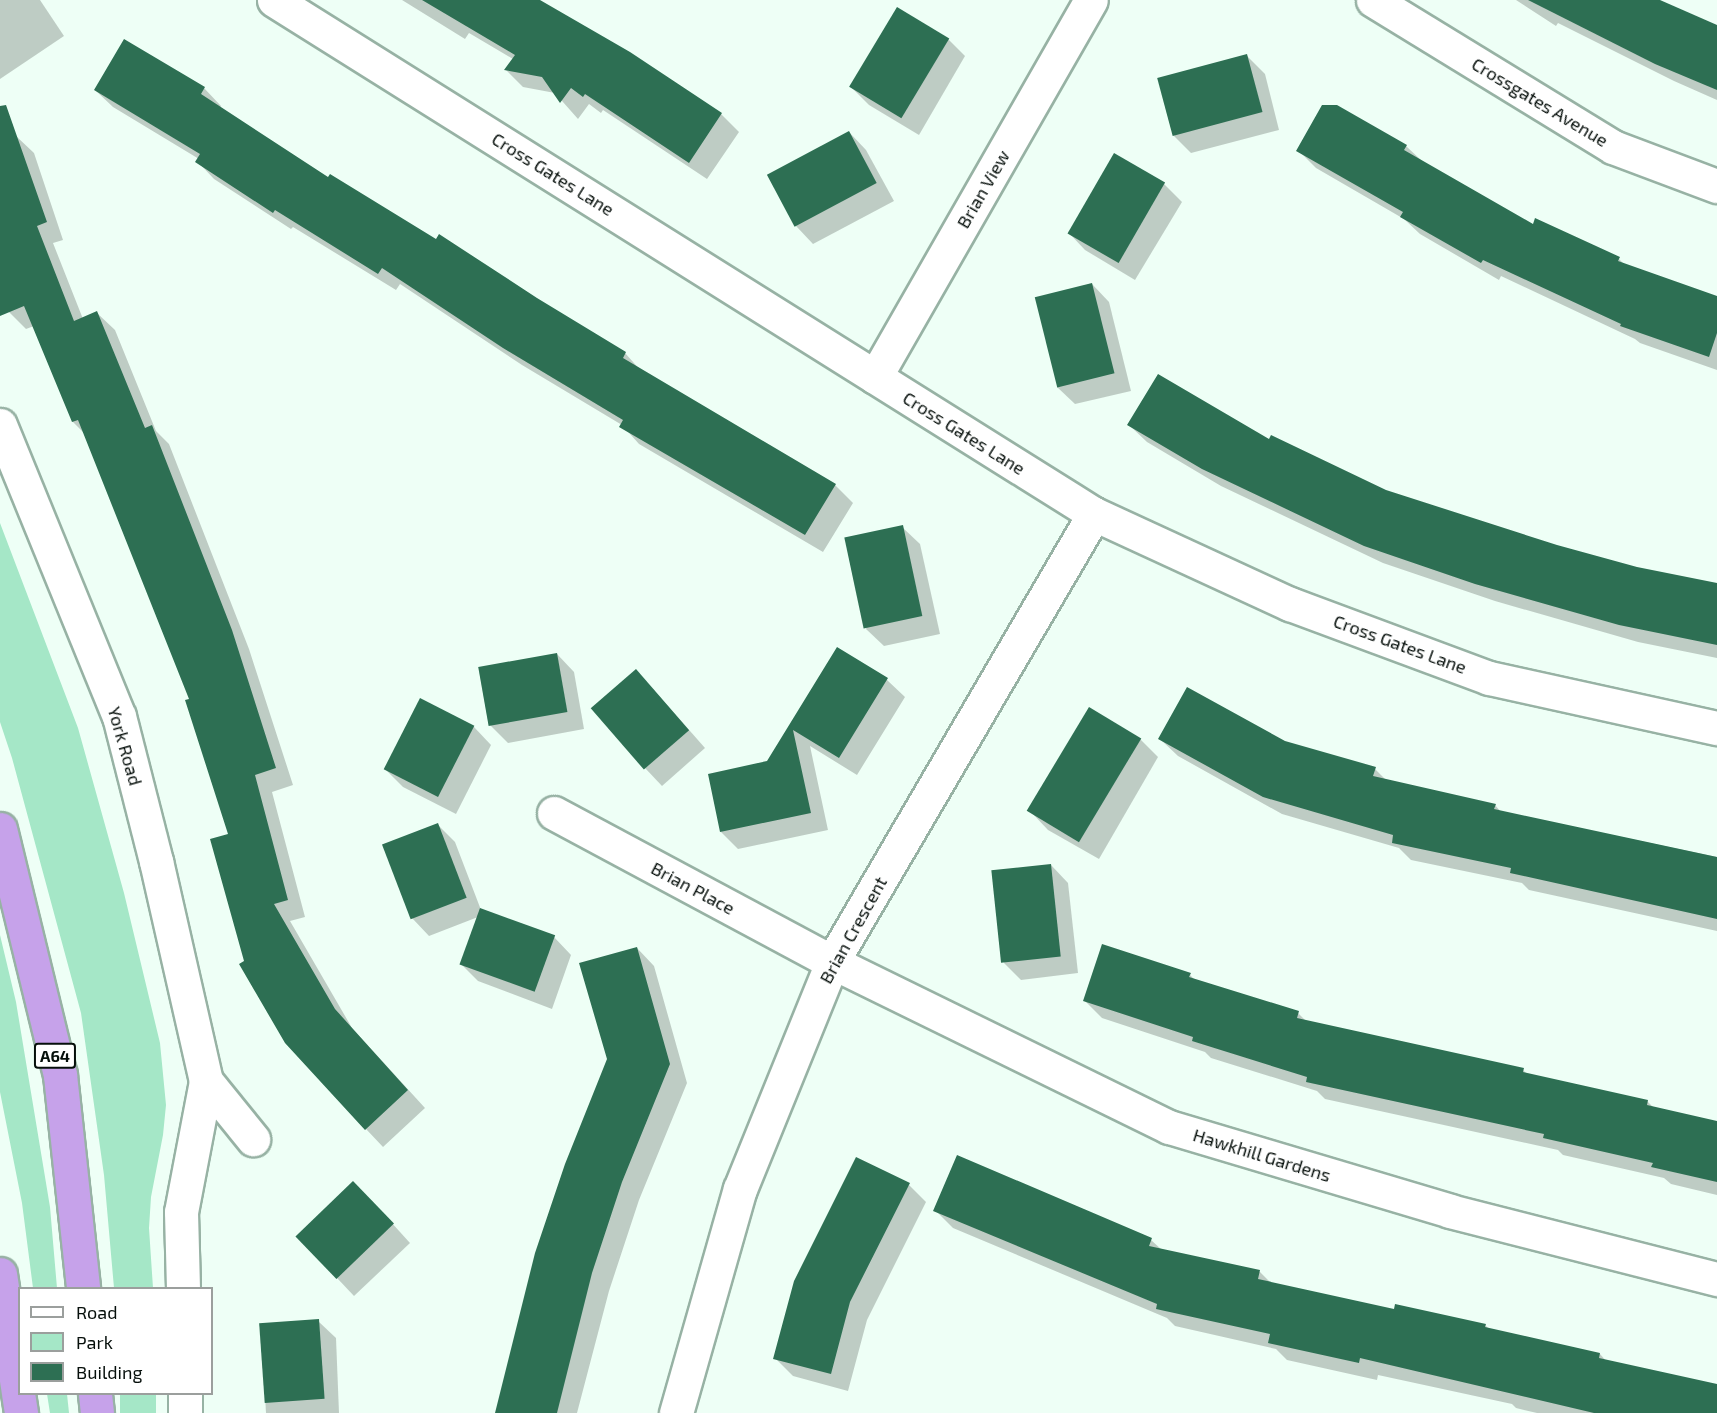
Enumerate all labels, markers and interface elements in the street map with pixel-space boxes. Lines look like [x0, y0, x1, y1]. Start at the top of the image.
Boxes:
street label: Crossgates Avenue [1468, 53, 1612, 151]
street label: Cross Gates Lane [488, 128, 618, 220]
street label: Brian View [952, 146, 1014, 232]
street label: Cross Gates Lane [899, 387, 1029, 479]
street label: Cross Gates Lane [1331, 610, 1469, 678]
street label: York Road [103, 704, 147, 788]
street label: Brian Place [648, 857, 738, 919]
street label: Brian Crescent [815, 873, 891, 987]
road number: A64 [32, 1043, 78, 1069]
street label: Hawkhill Gardens [1190, 1124, 1334, 1186]
legend [18, 1287, 213, 1395]
text: Road [76, 1301, 117, 1323]
text: Park [76, 1331, 113, 1353]
text: Building [76, 1361, 143, 1383]

